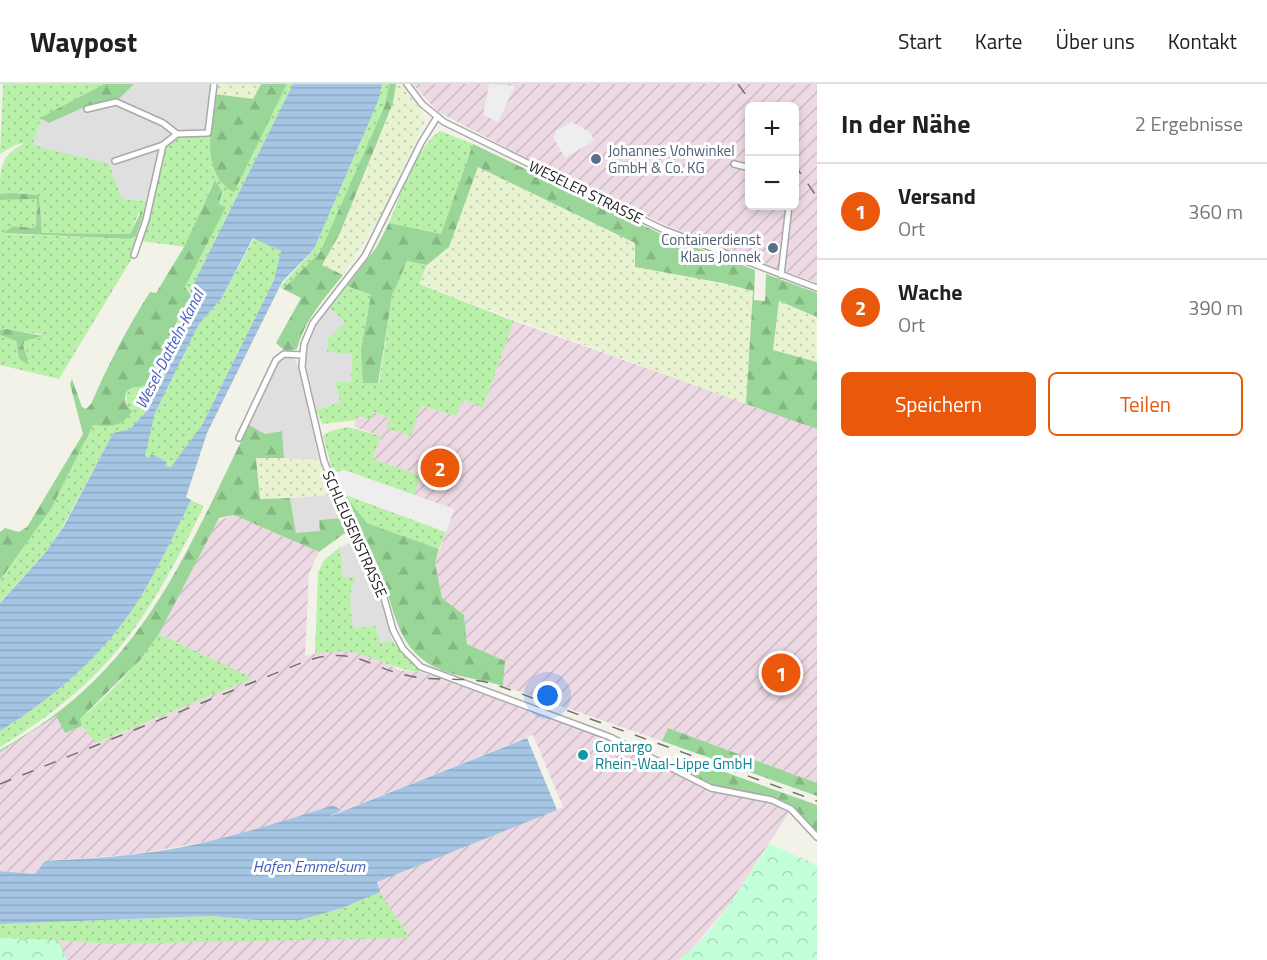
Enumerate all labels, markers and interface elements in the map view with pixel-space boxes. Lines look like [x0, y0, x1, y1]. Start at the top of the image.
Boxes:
text: Waypost [30, 20, 137, 63]
text: Start [898, 25, 942, 57]
text: Karte [975, 25, 1022, 57]
text: Über uns [1055, 25, 1135, 57]
text: Kontakt [1168, 25, 1237, 57]
map controls [745, 102, 799, 210]
button: + [745, 102, 799, 156]
text: In der Nähe [841, 104, 970, 143]
text: 2 Ergebnisse [1135, 108, 1243, 139]
place label: Johannes Vohwinkel GmbH & Co. KG [608, 139, 735, 179]
marker: Johannes Vohwinkel GmbH & Co. KG [589, 152, 603, 166]
street label: WESELER STRASSE [525, 154, 647, 230]
button: − [745, 156, 799, 210]
text: Versand [898, 179, 976, 213]
text: 1 [855, 196, 866, 227]
text: 360 m [1188, 196, 1243, 227]
text: Ort [898, 213, 925, 244]
place label: Containerdienst Klaus Jonnek [661, 228, 762, 268]
marker: Containerdienst Klaus Jonnek [766, 241, 780, 255]
text: Wache [898, 275, 963, 309]
water label: Wesel-Datteln-Kanal [129, 284, 210, 413]
text: 2 [855, 292, 866, 323]
text: 390 m [1188, 292, 1243, 323]
text: Ort [898, 309, 925, 340]
button: Speichern [841, 372, 1036, 436]
button: Teilen [1048, 372, 1243, 436]
pin: 2 [420, 446, 460, 490]
street label: SCHLEUSENSTRASSE [317, 467, 393, 601]
pin: 1 [762, 650, 800, 696]
your location [533, 681, 562, 710]
place label: Contargo Rhein-Waal-Lippe GmbH [595, 735, 753, 775]
marker: Contargo Rhein-Waal-Lippe GmbH [576, 748, 590, 762]
water label: Hafen Emmelsum [253, 854, 366, 878]

